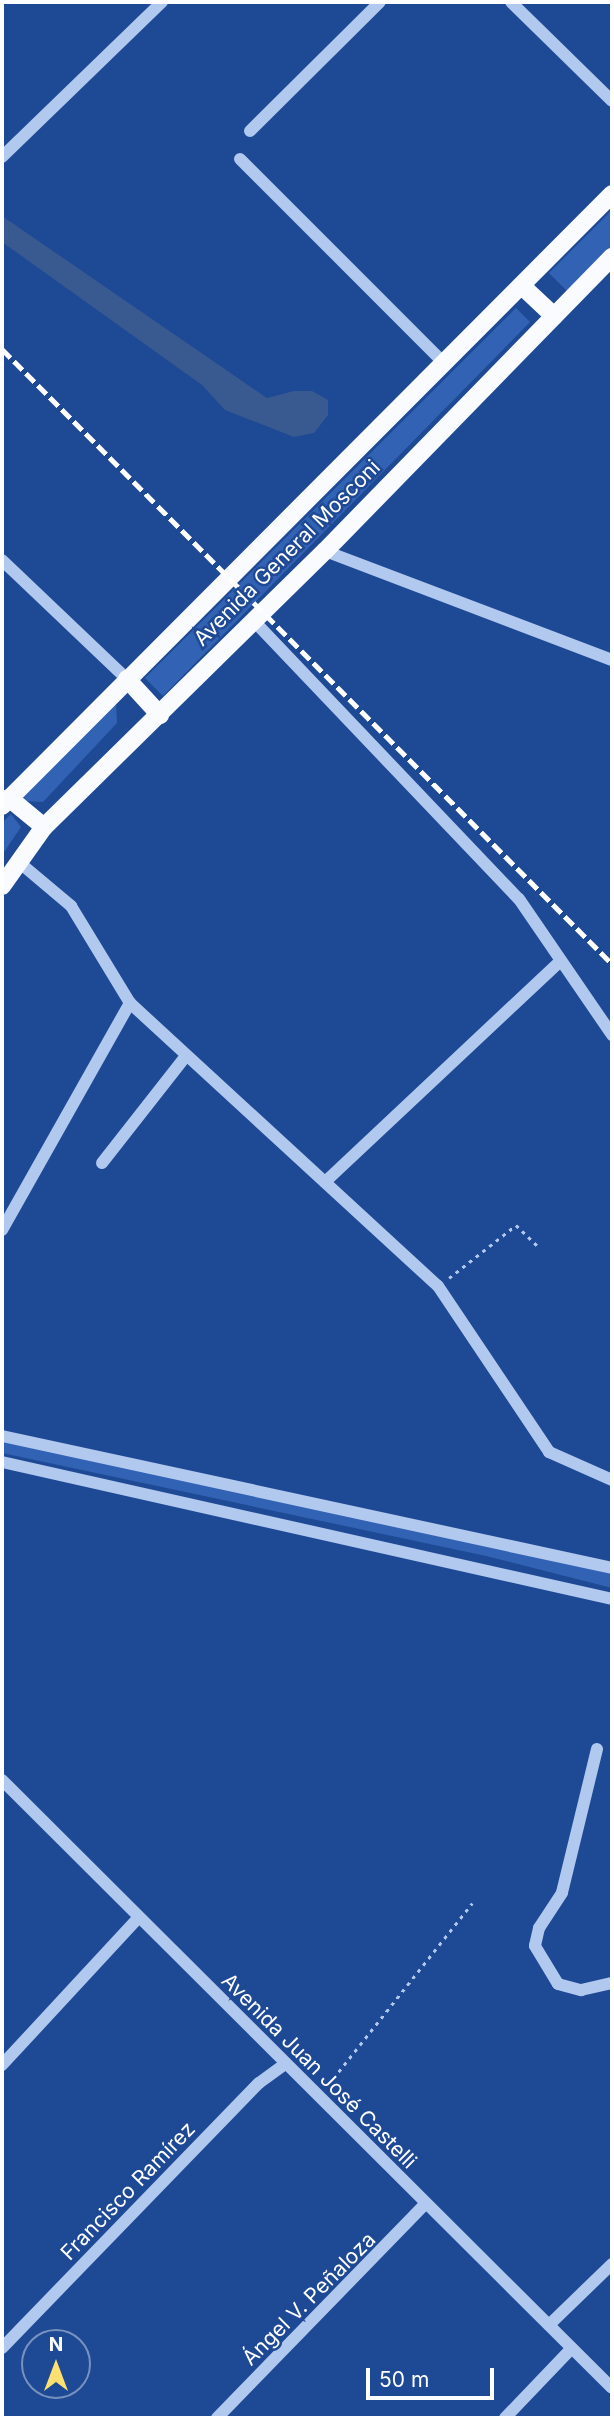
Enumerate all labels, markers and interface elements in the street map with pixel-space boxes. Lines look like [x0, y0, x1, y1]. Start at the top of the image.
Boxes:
street label: Avenida General Mosconi [189, 455, 385, 651]
street label: Avenida Juan José Castelli [216, 1968, 422, 2174]
street label: Francisco Ramírez [56, 2117, 200, 2265]
street label: Ángel V. Peñaloza [237, 2227, 381, 2371]
north arrow [21, 2329, 91, 2399]
text: N [49, 2333, 63, 2356]
scale bar [369, 2354, 497, 2398]
text: 50 m [379, 2367, 429, 2392]

